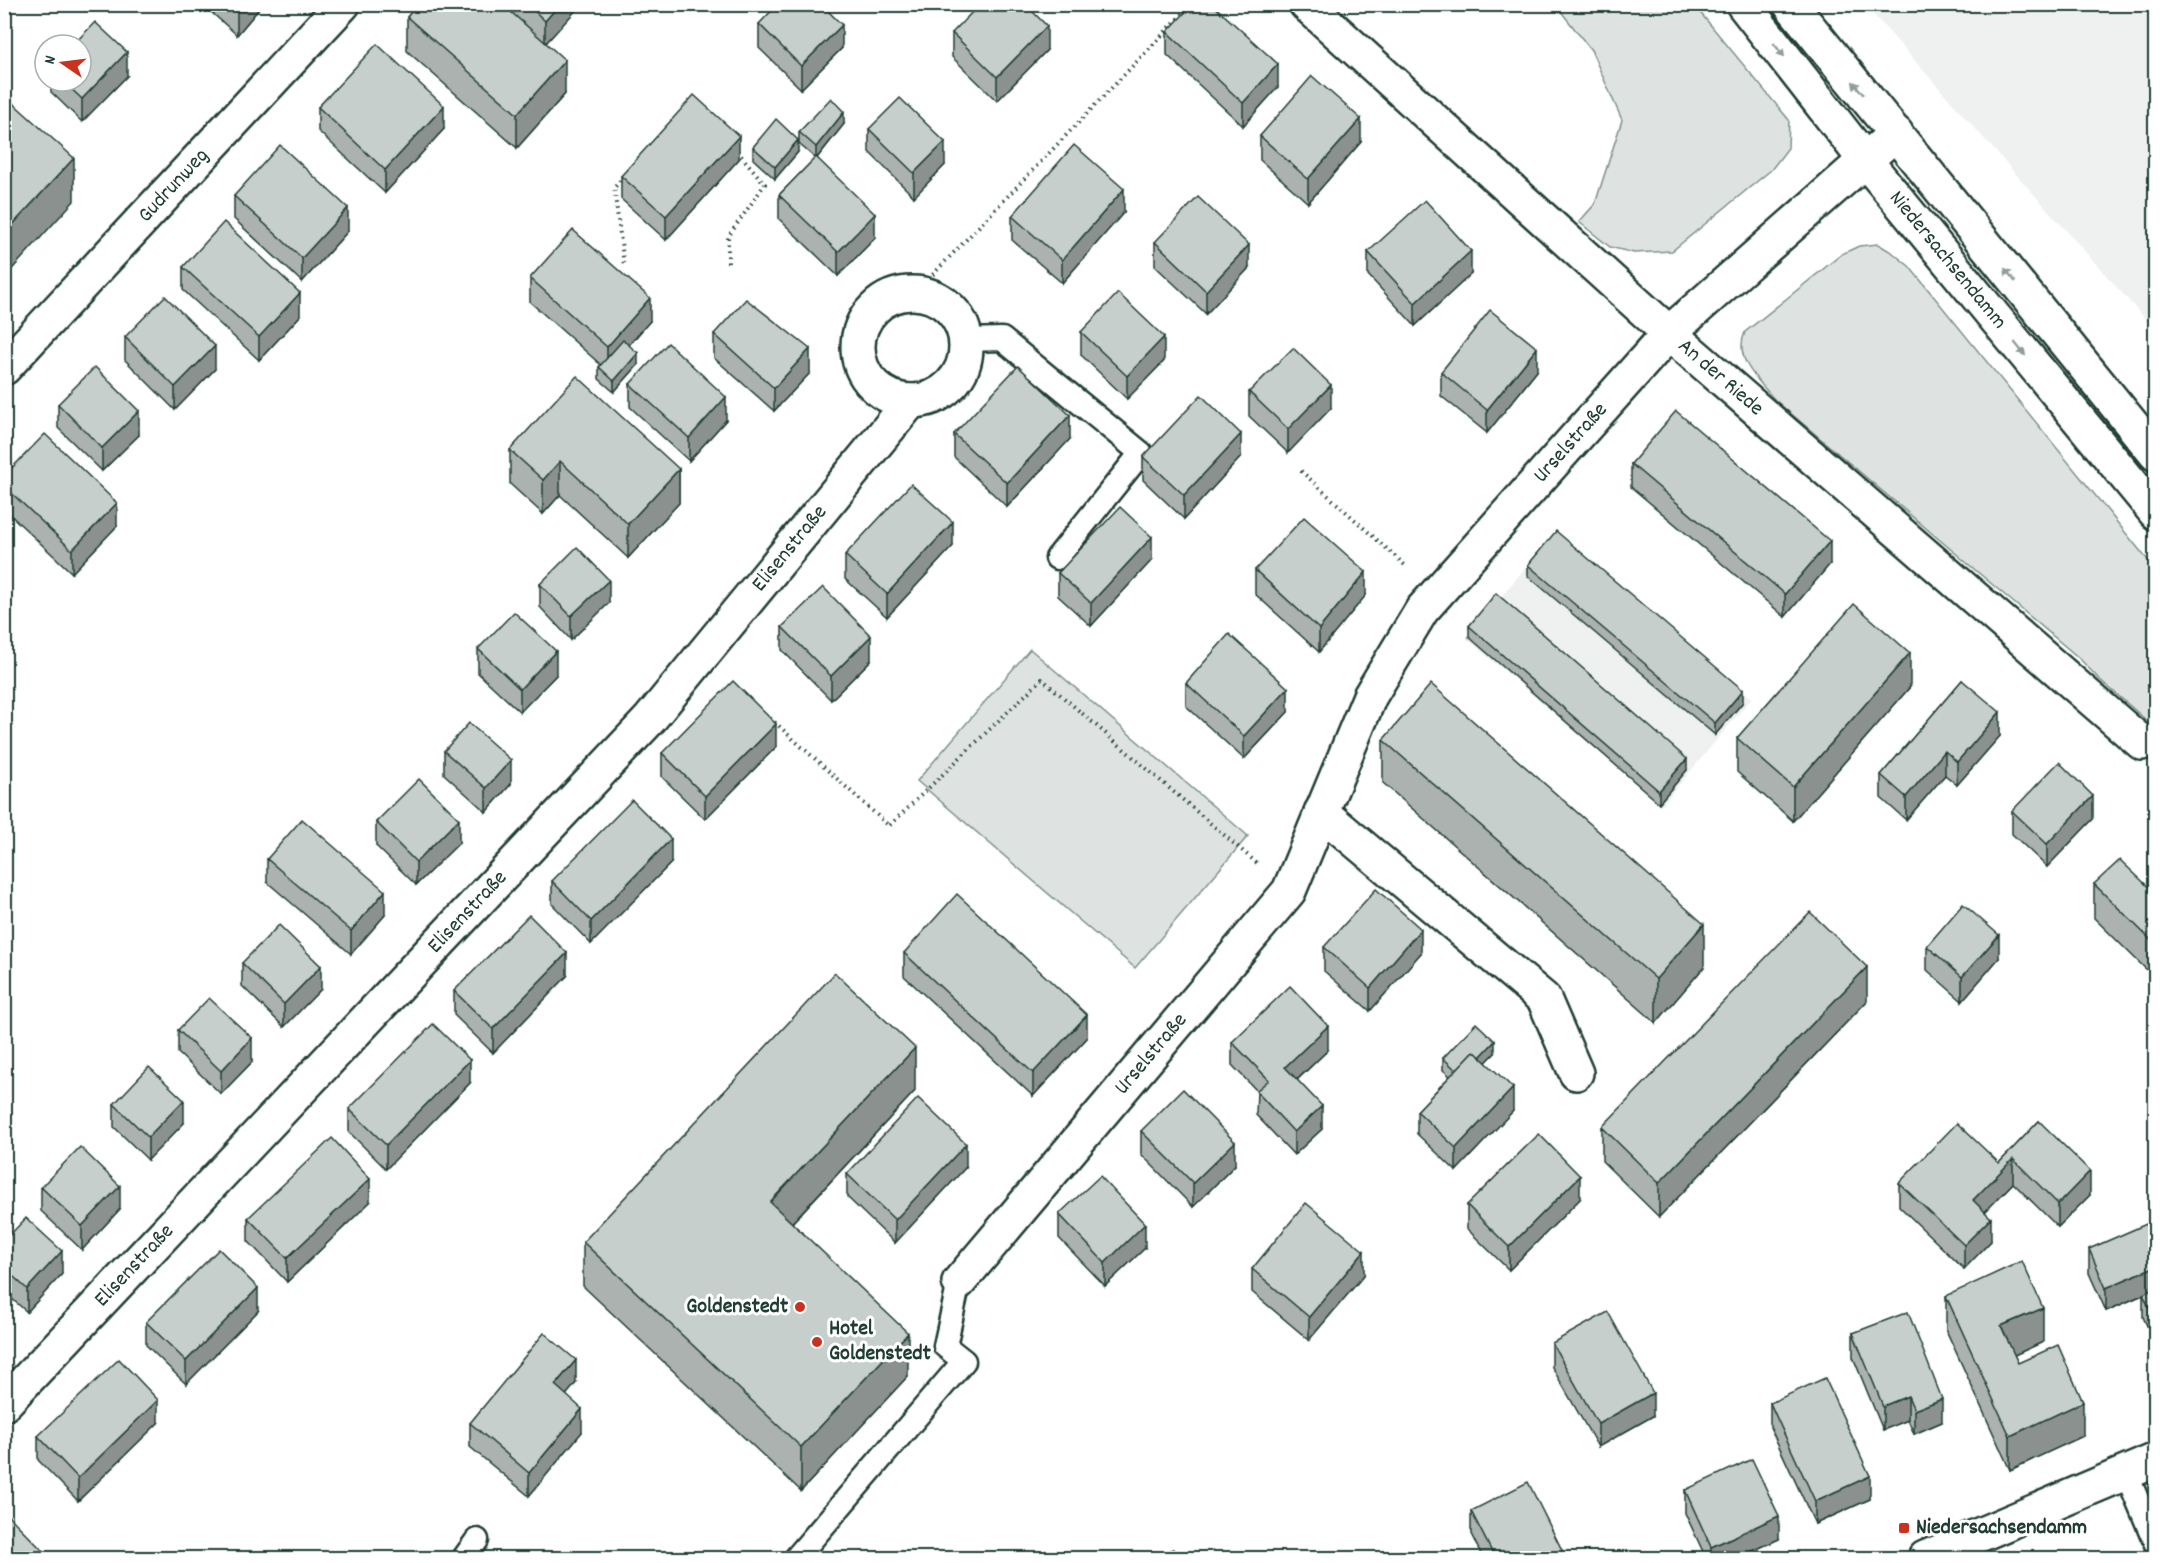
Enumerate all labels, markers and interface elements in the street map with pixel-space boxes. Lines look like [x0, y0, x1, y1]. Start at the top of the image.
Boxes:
north arrow [33, 33, 93, 93]
one-way arrow [1773, 42, 1786, 58]
text: N [39, 53, 63, 67]
one-way arrow [1852, 80, 1865, 96]
street label: Gudrunweg [131, 141, 216, 230]
street label: Niedersachsendamm [1881, 184, 2014, 336]
one-way arrow [2004, 267, 2016, 282]
street label: An der Riede [1671, 332, 1770, 424]
one-way arrow [2014, 341, 2027, 357]
street label: Urselstraße [1526, 396, 1615, 490]
street label: Elisenstraße [745, 498, 835, 599]
street label: Elisenstraße [421, 864, 515, 961]
street label: Urselstraße [1107, 1006, 1195, 1102]
street label: Elisenstraße [87, 1217, 181, 1314]
place label: Goldenstedt [686, 1292, 789, 1323]
marker: Goldenstedt [793, 1300, 807, 1314]
place label: Hotel Goldenstedt [829, 1314, 932, 1370]
marker: Hotel Goldenstedt [810, 1335, 824, 1349]
place label: Niedersachsendamm [1916, 1513, 2087, 1544]
marker: Niedersachsendamm [1897, 1521, 1911, 1535]

